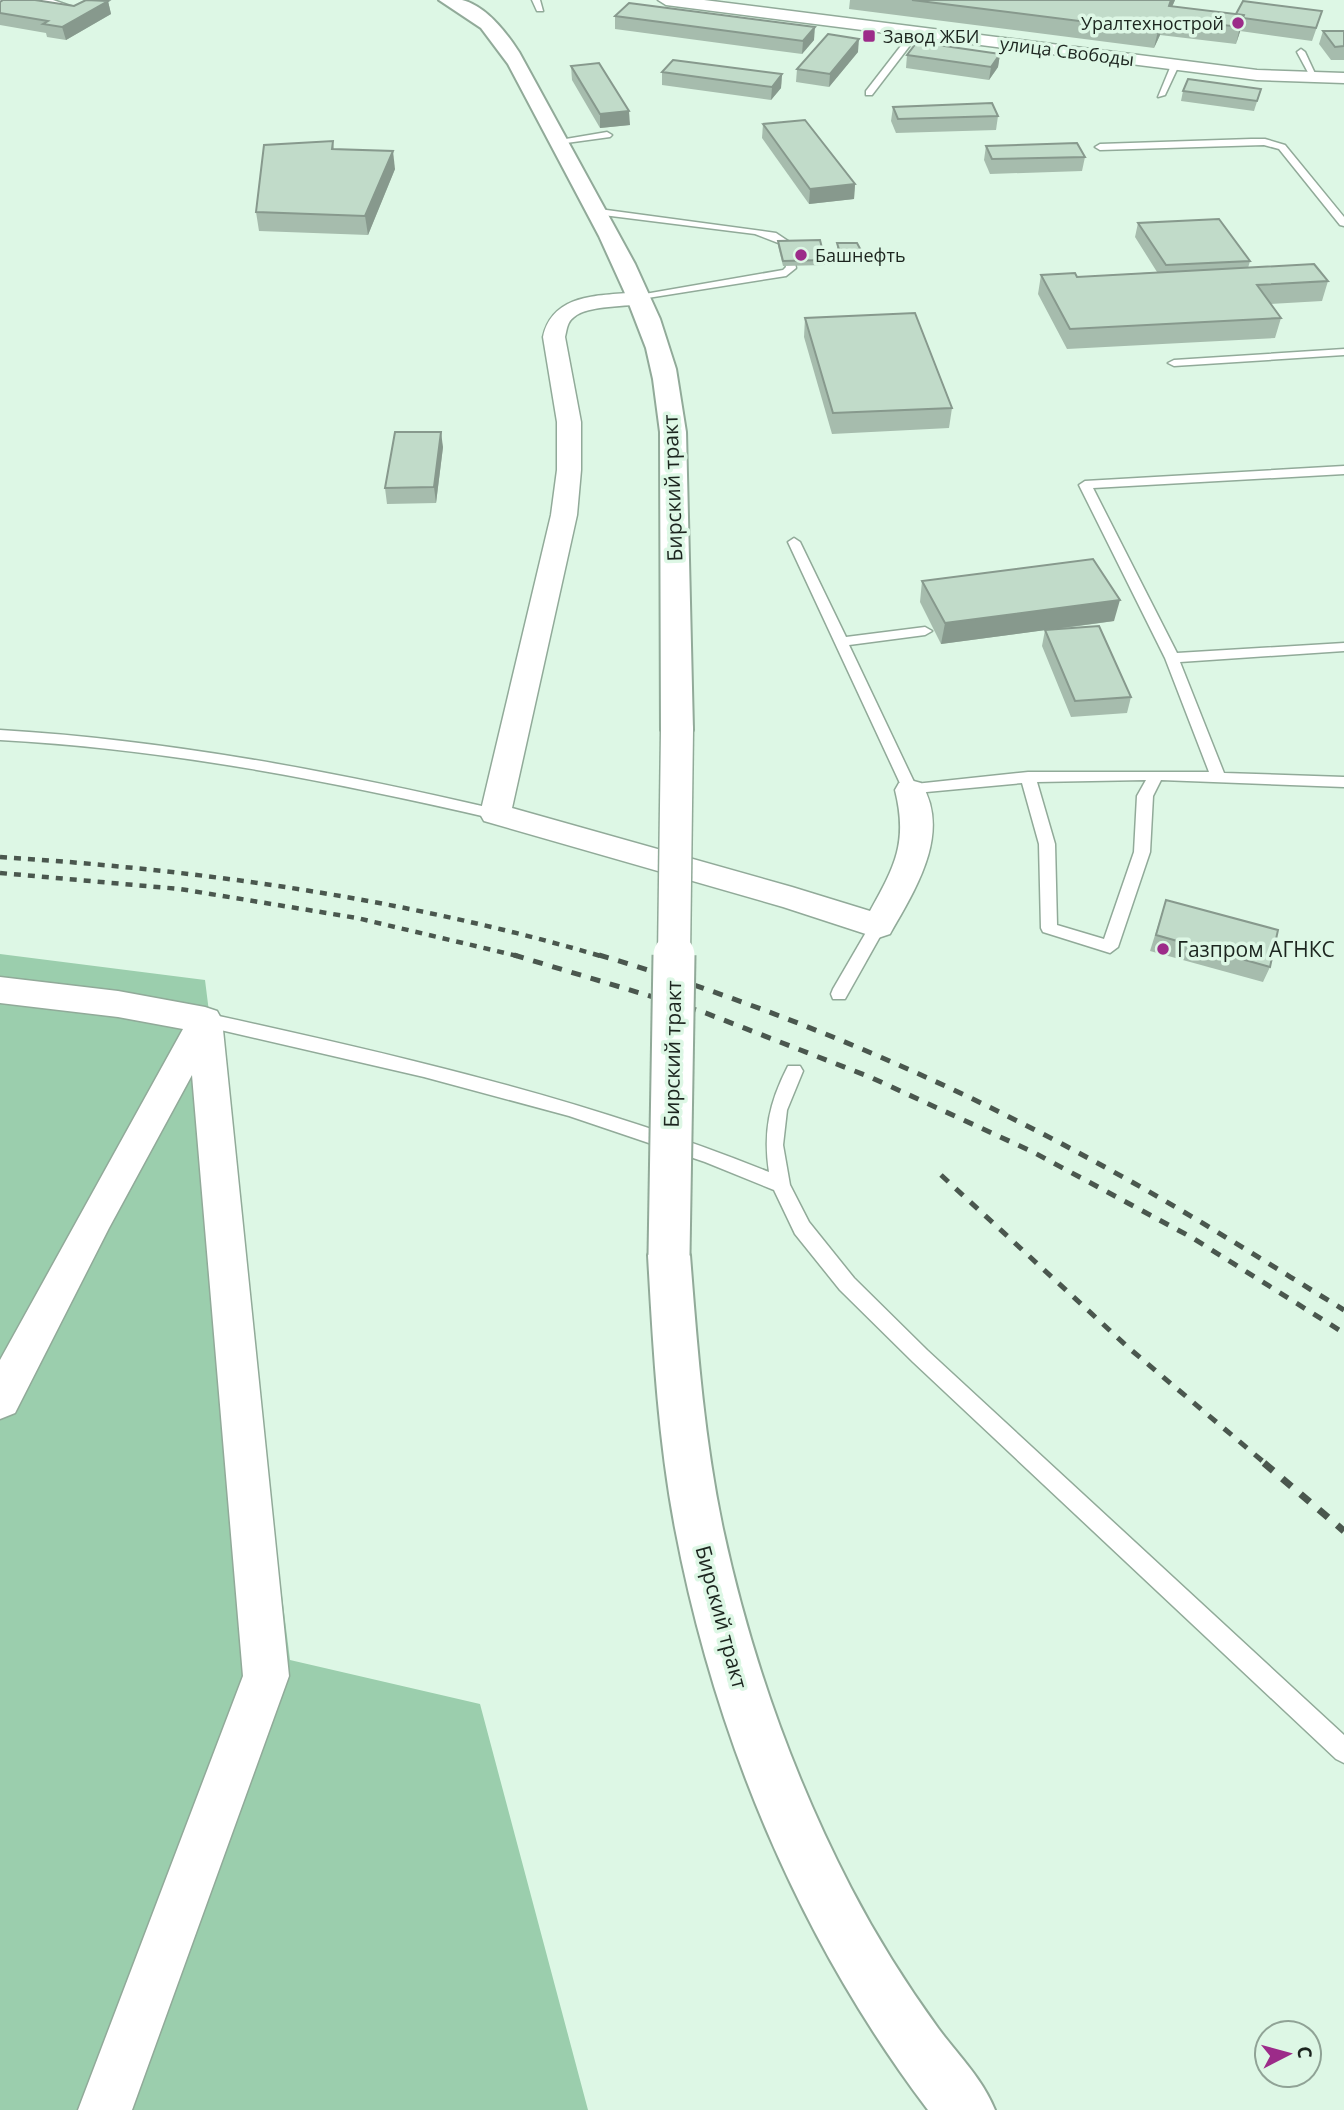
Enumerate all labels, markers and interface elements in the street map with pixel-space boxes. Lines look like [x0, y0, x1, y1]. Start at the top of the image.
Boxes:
place label: Уралтехнострой [1081, 11, 1224, 35]
marker: Уралтехнострой [1230, 15, 1246, 31]
place label: Завод ЖБИ [883, 24, 980, 48]
marker: Завод ЖБИ [861, 28, 877, 44]
street label: улица Свободы [999, 31, 1135, 71]
place label: Башнефть [815, 243, 906, 267]
marker: Башнефть [793, 247, 809, 263]
street label: Бирский тракт [655, 414, 689, 562]
place label: Газпром АГНКС [1177, 935, 1335, 963]
marker: Газпром АГНКС [1155, 941, 1171, 957]
street label: Бирский тракт [657, 980, 687, 1128]
street label: Бирский тракт [689, 1542, 755, 1692]
north arrow [1253, 2019, 1323, 2089]
text: С [1291, 2045, 1318, 2060]

